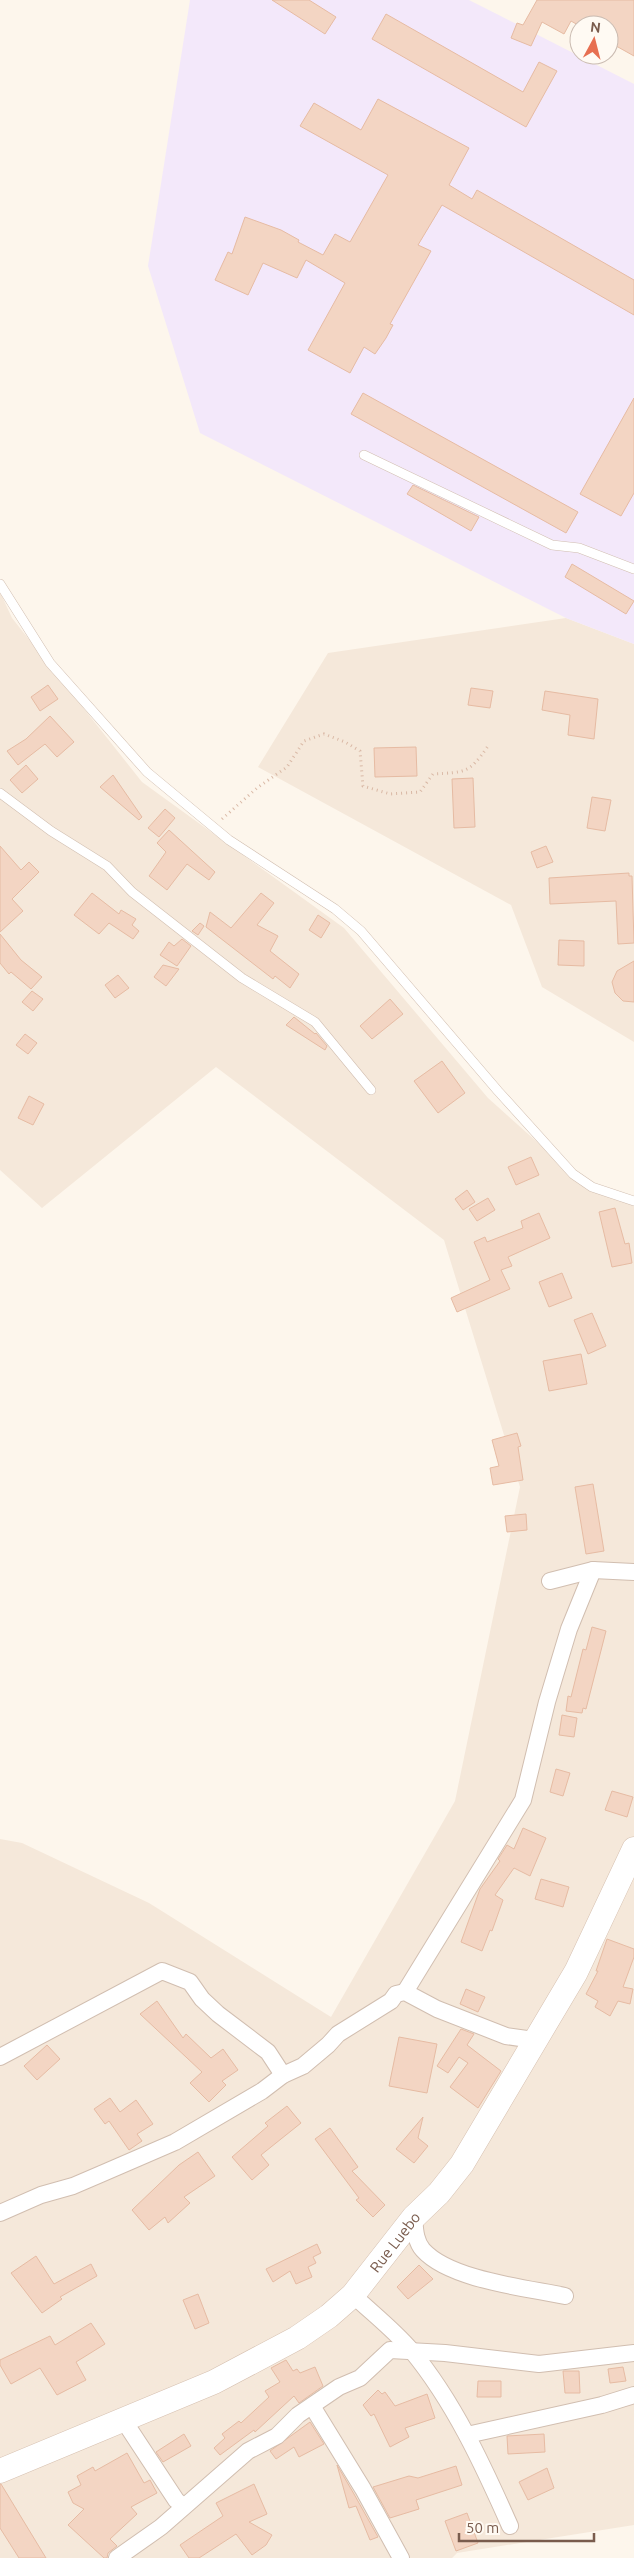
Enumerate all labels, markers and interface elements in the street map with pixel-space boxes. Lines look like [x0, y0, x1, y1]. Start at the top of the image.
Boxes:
north arrow [569, 15, 619, 65]
text: N [589, 19, 602, 36]
street label: Rue Luebo [366, 2208, 423, 2275]
scale bar [459, 2510, 594, 2542]
text: 50 m [466, 2519, 499, 2536]

